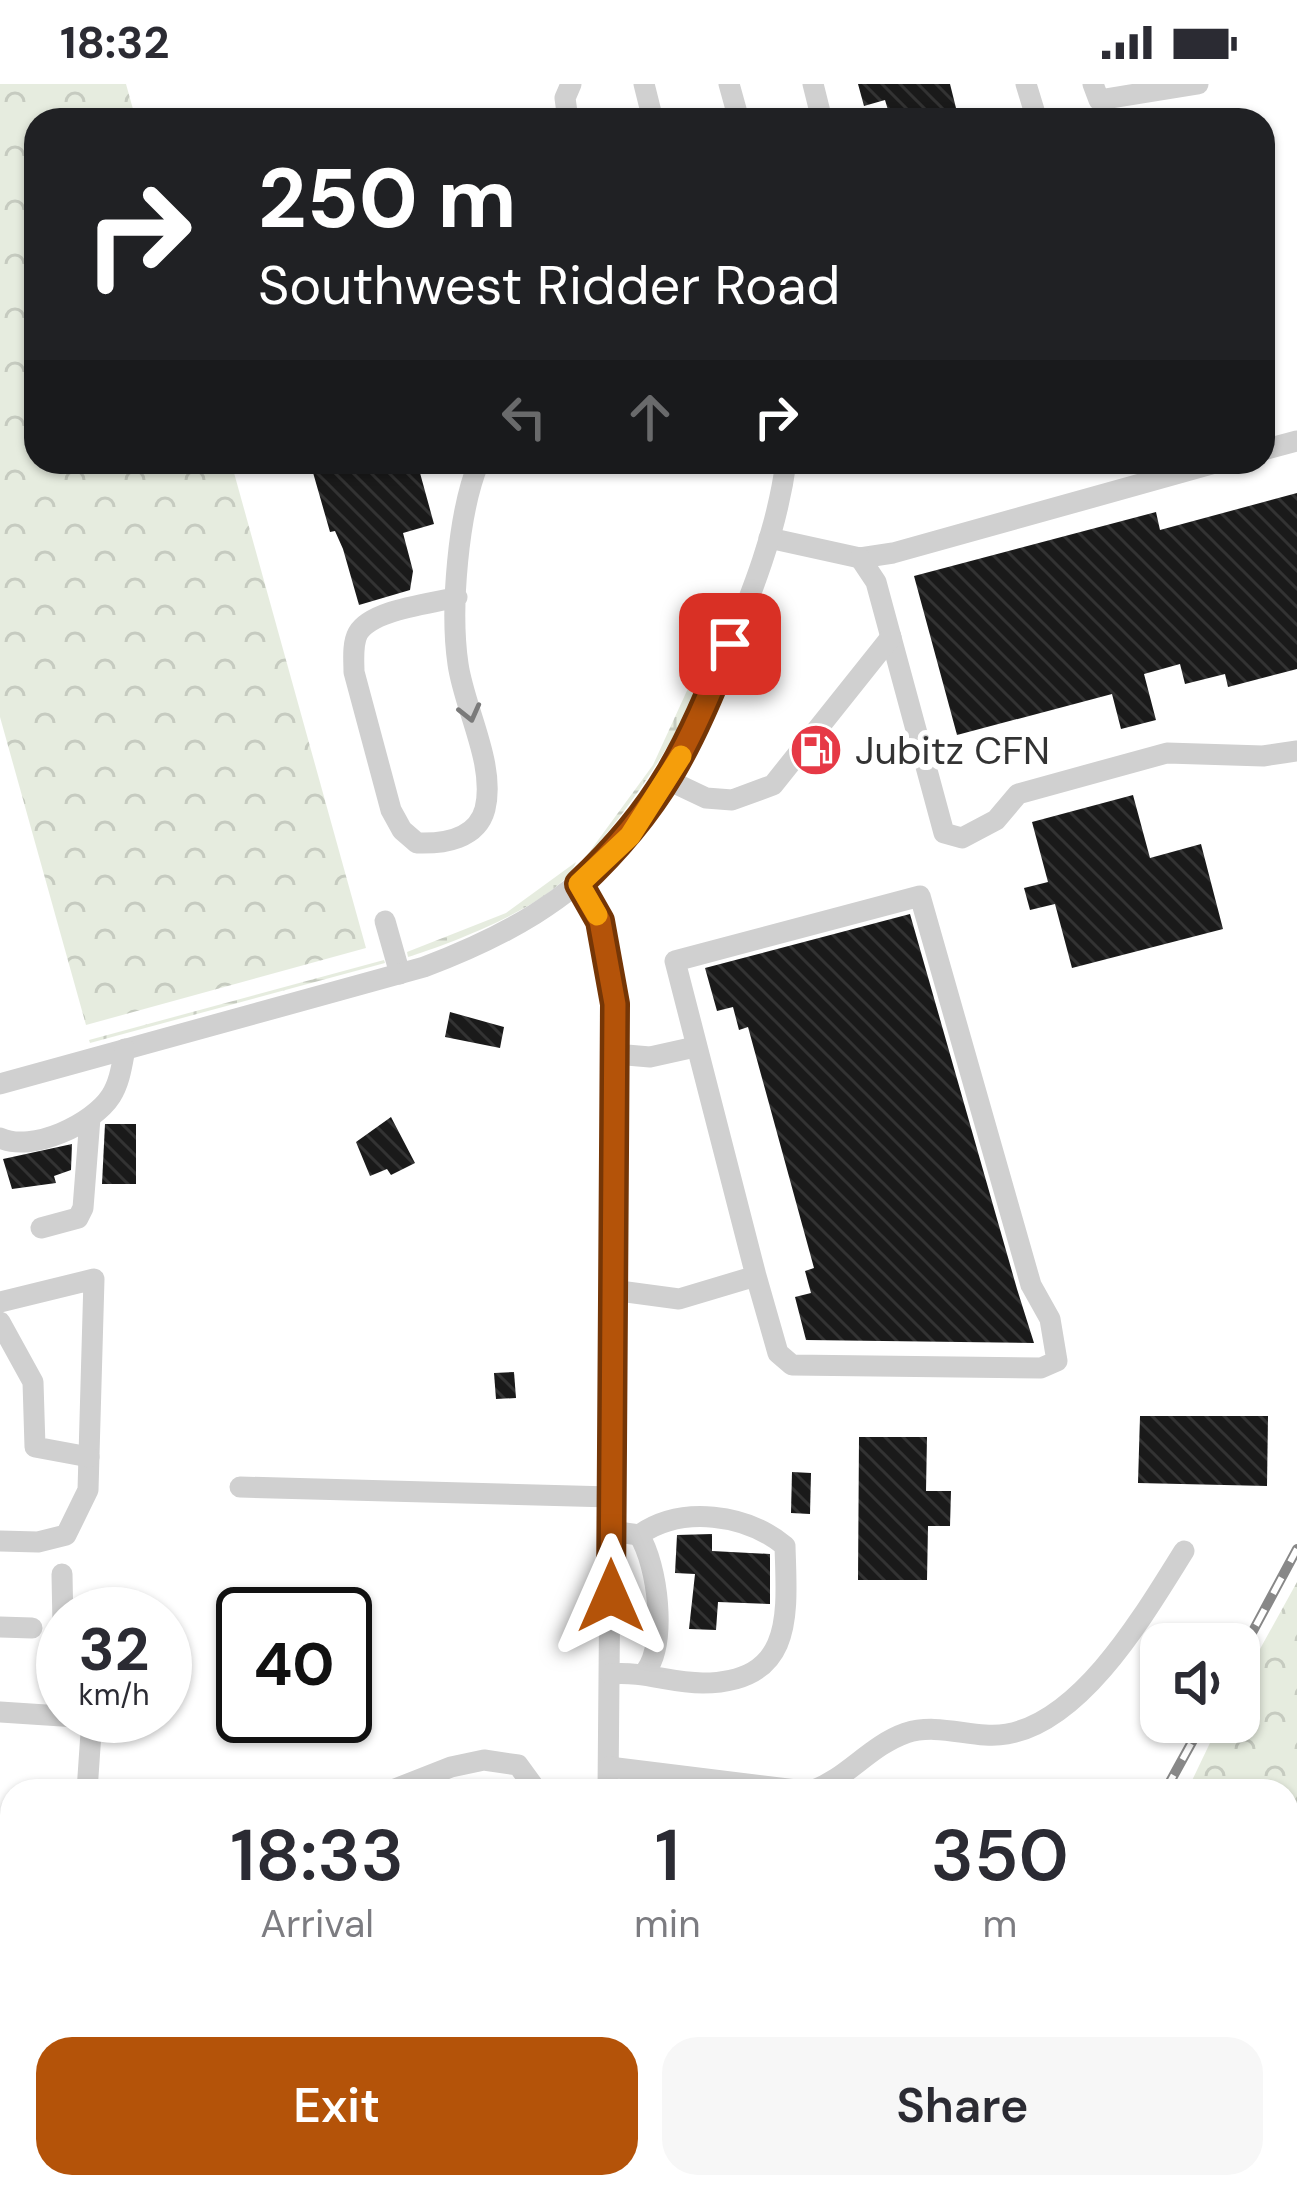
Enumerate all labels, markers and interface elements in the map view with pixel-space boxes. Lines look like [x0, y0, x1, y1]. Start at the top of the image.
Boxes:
text: 18:32 [60, 13, 169, 72]
text: 250 m [258, 144, 517, 253]
icon: right [60, 156, 216, 312]
text: Southwest Ridder Road [258, 250, 840, 321]
icon: left [491, 384, 557, 450]
icon: ahead [617, 384, 683, 450]
icon: right [743, 384, 809, 450]
pin [679, 593, 781, 695]
icon: arrive [697, 611, 763, 677]
one-way arrow [456, 702, 481, 722]
fuel station icon: Jubitz CFN [788, 722, 844, 778]
place label: Jubitz CFN [855, 725, 1050, 776]
position arrow [548, 1533, 674, 1659]
speed limit sign: 40 [216, 1587, 372, 1743]
text: 32 [79, 1610, 149, 1689]
map controls [1140, 1623, 1260, 1743]
button: sound [1140, 1623, 1260, 1743]
text: km/h [79, 1675, 149, 1714]
text: 18:33 [230, 1809, 404, 1902]
text: 1 [655, 1809, 680, 1902]
text: 350 [931, 1809, 1069, 1902]
text: Arrival [260, 1898, 374, 1949]
text: min [634, 1898, 701, 1949]
text: m [982, 1898, 1017, 1949]
button: Exit [36, 2037, 638, 2175]
button: Share [662, 2037, 1263, 2175]

